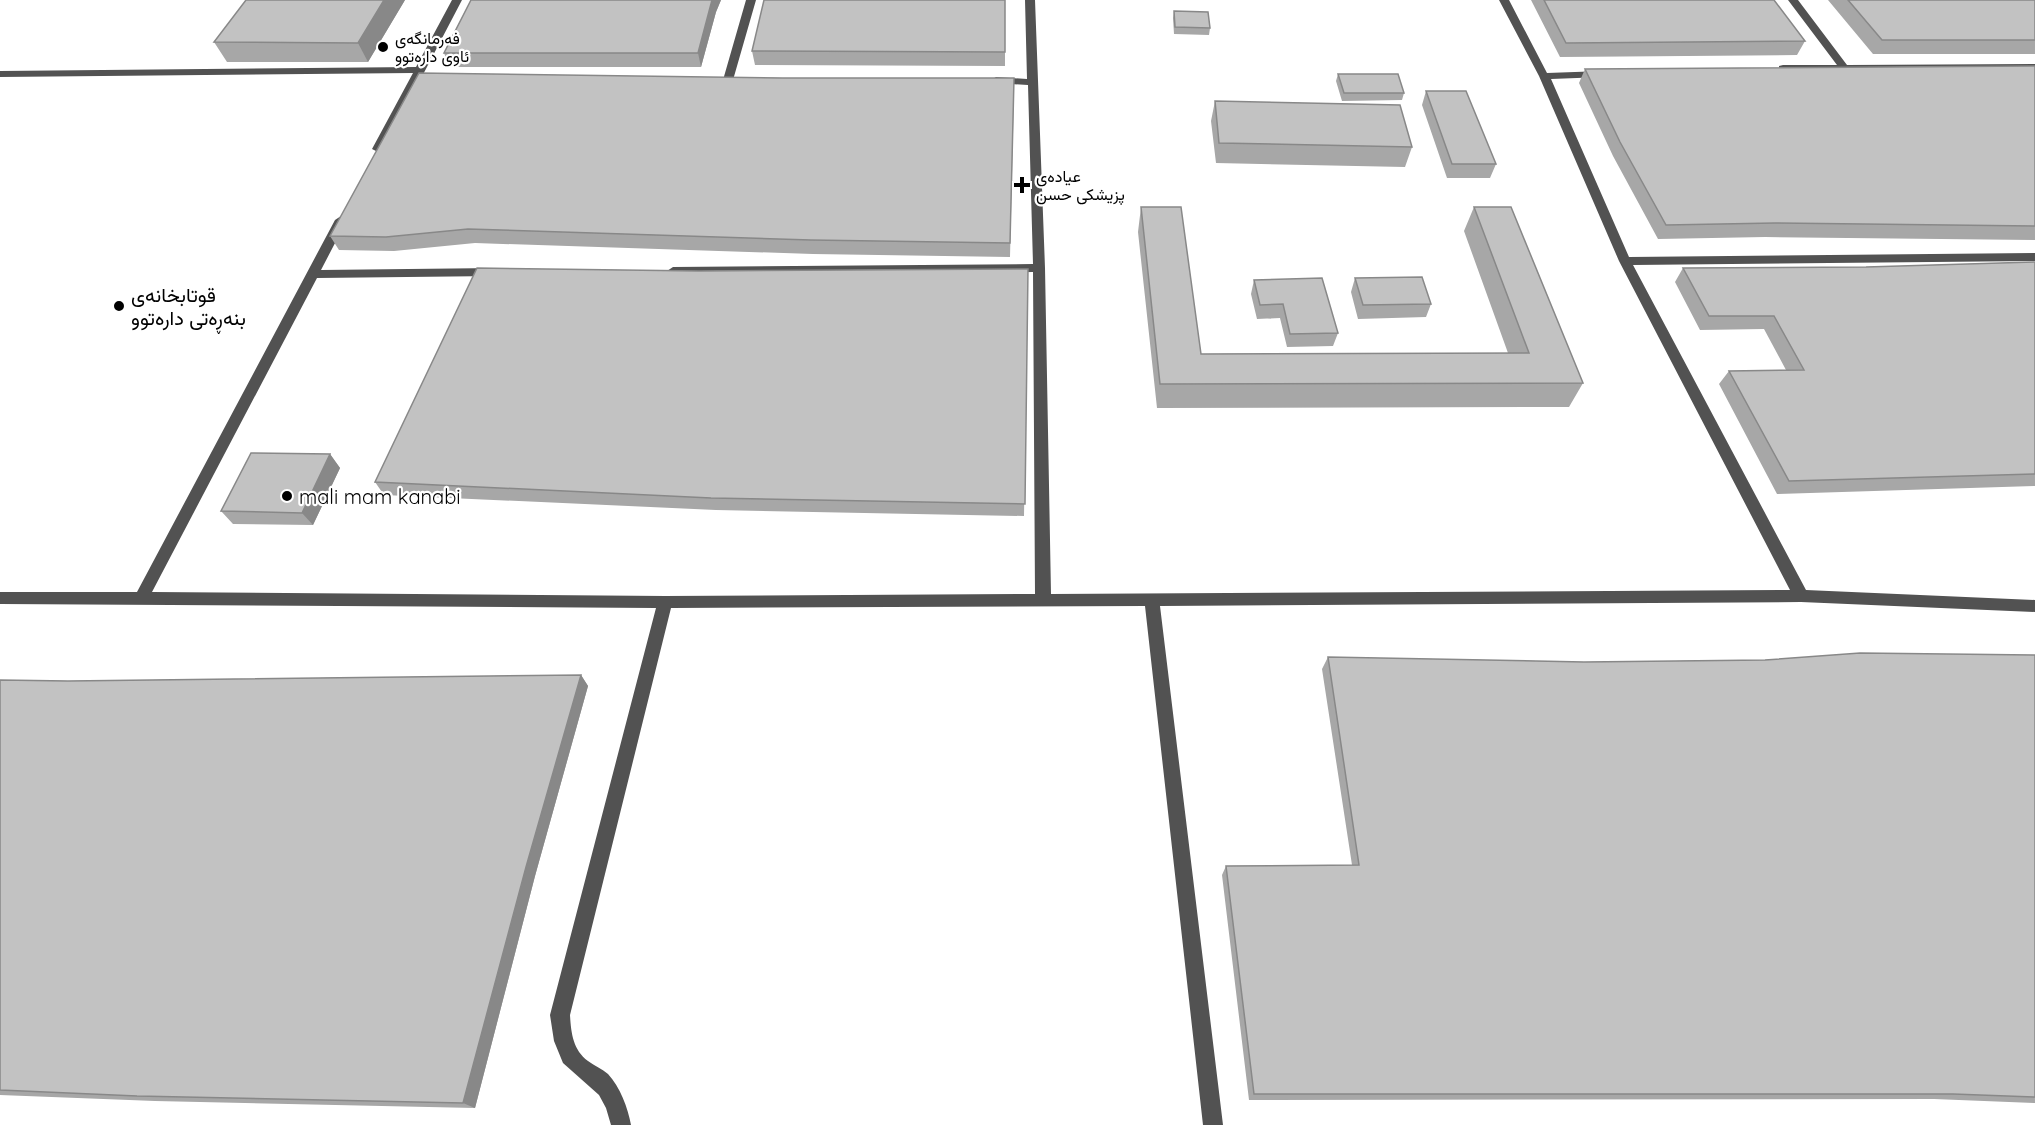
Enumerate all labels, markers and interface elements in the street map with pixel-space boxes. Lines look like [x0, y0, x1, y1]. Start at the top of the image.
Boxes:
place label: فەرمانگەی ئاوی دارەتوو [395, 28, 469, 67]
marker: فەرمانگەی ئاوی دارەتوو [376, 40, 390, 54]
place label: عیادەی پزیشکی حسن [1036, 166, 1125, 206]
marker: عیادەی پزیشکی حسن [1013, 176, 1031, 194]
place label: قوتابخانەی بنەڕەتی دارەتوو [131, 282, 246, 334]
marker: قوتابخانەی بنەڕەتی دارەتوو [112, 299, 126, 313]
place label: mali mam kanabi [299, 484, 461, 509]
marker: mali mam kanabi [280, 489, 294, 503]

